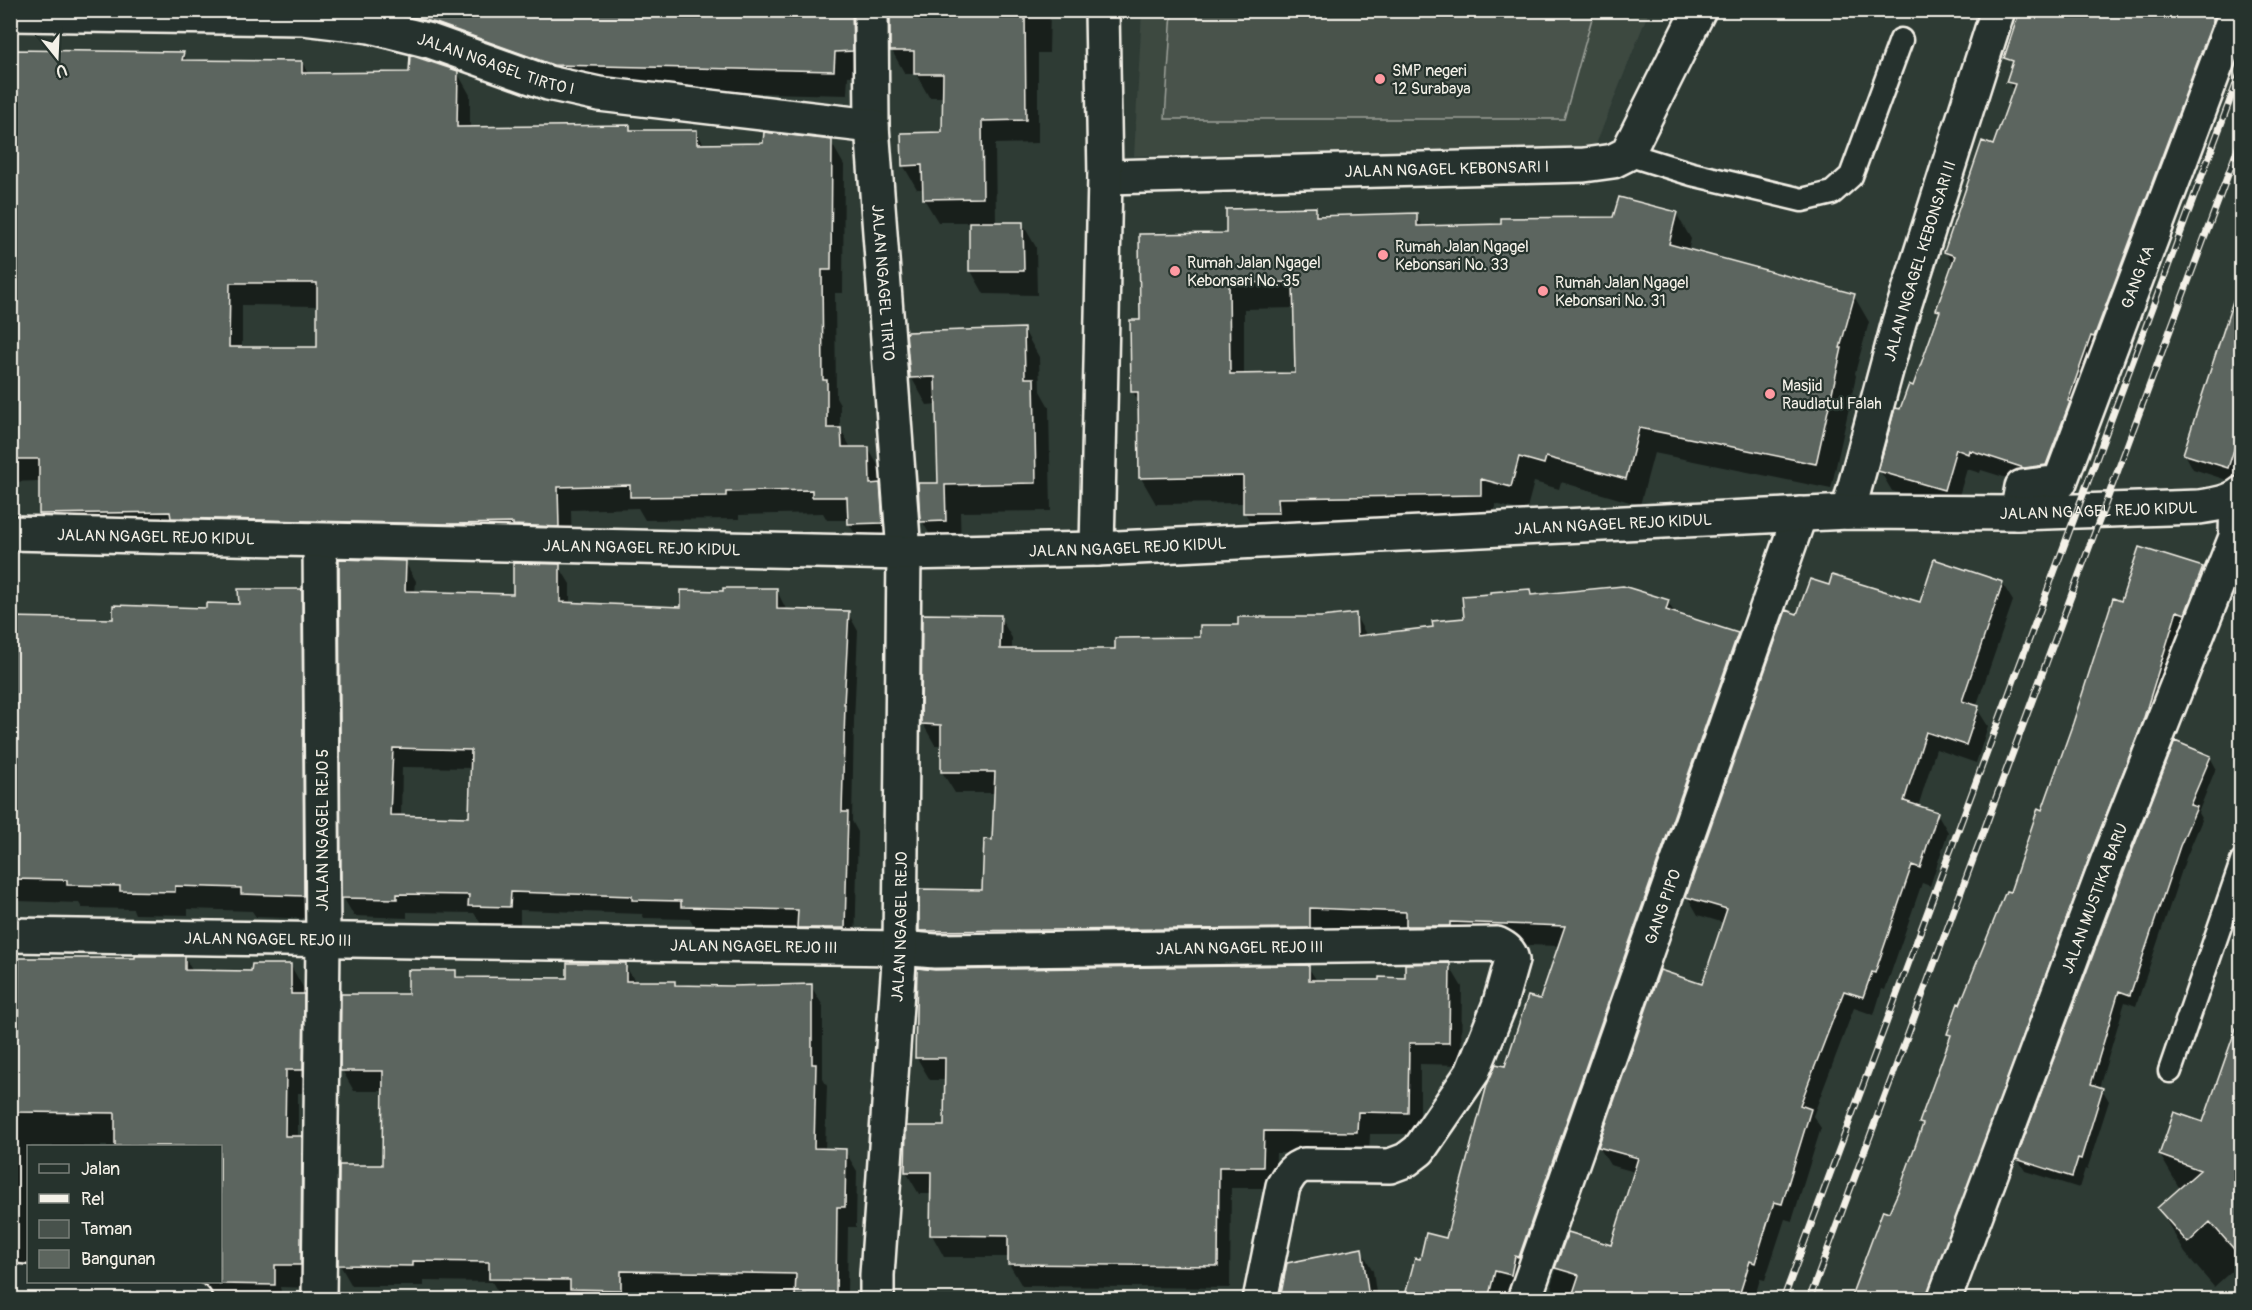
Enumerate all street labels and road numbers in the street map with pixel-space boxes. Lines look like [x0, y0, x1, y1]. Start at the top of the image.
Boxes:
street label: JALAN NGAGEL TIRTO I [415, 29, 576, 99]
street label: JALAN NGAGEL KEBONSARI I [1344, 157, 1549, 182]
street label: JALAN NGAGEL KEBONSARI II [1880, 158, 1961, 364]
street label: JALAN NGAGEL TIRTO [867, 204, 899, 362]
street label: GANG KA [2117, 243, 2159, 312]
street label: JALAN NGAGEL REJO KIDUL [2000, 498, 2198, 524]
street label: JALAN NGAGEL REJO KIDUL [1514, 510, 1712, 539]
street label: JALAN NGAGEL REJO KIDUL [57, 525, 255, 549]
street label: JALAN NGAGEL REJO KIDUL [1029, 534, 1227, 561]
street label: JALAN NGAGEL REJO KIDUL [543, 536, 741, 560]
street label: JALAN NGAGEL REJO 5 [313, 749, 333, 911]
street label: JALAN MUSTIKA BARU [2058, 820, 2133, 977]
street label: JALAN NGAGEL REJO [887, 851, 912, 1003]
street label: GANG PIPO [1641, 867, 1686, 947]
street label: JALAN NGAGEL REJO III [184, 929, 352, 951]
street label: JALAN NGAGEL REJO III [670, 936, 838, 958]
street label: JALAN NGAGEL REJO III [1156, 937, 1324, 959]

